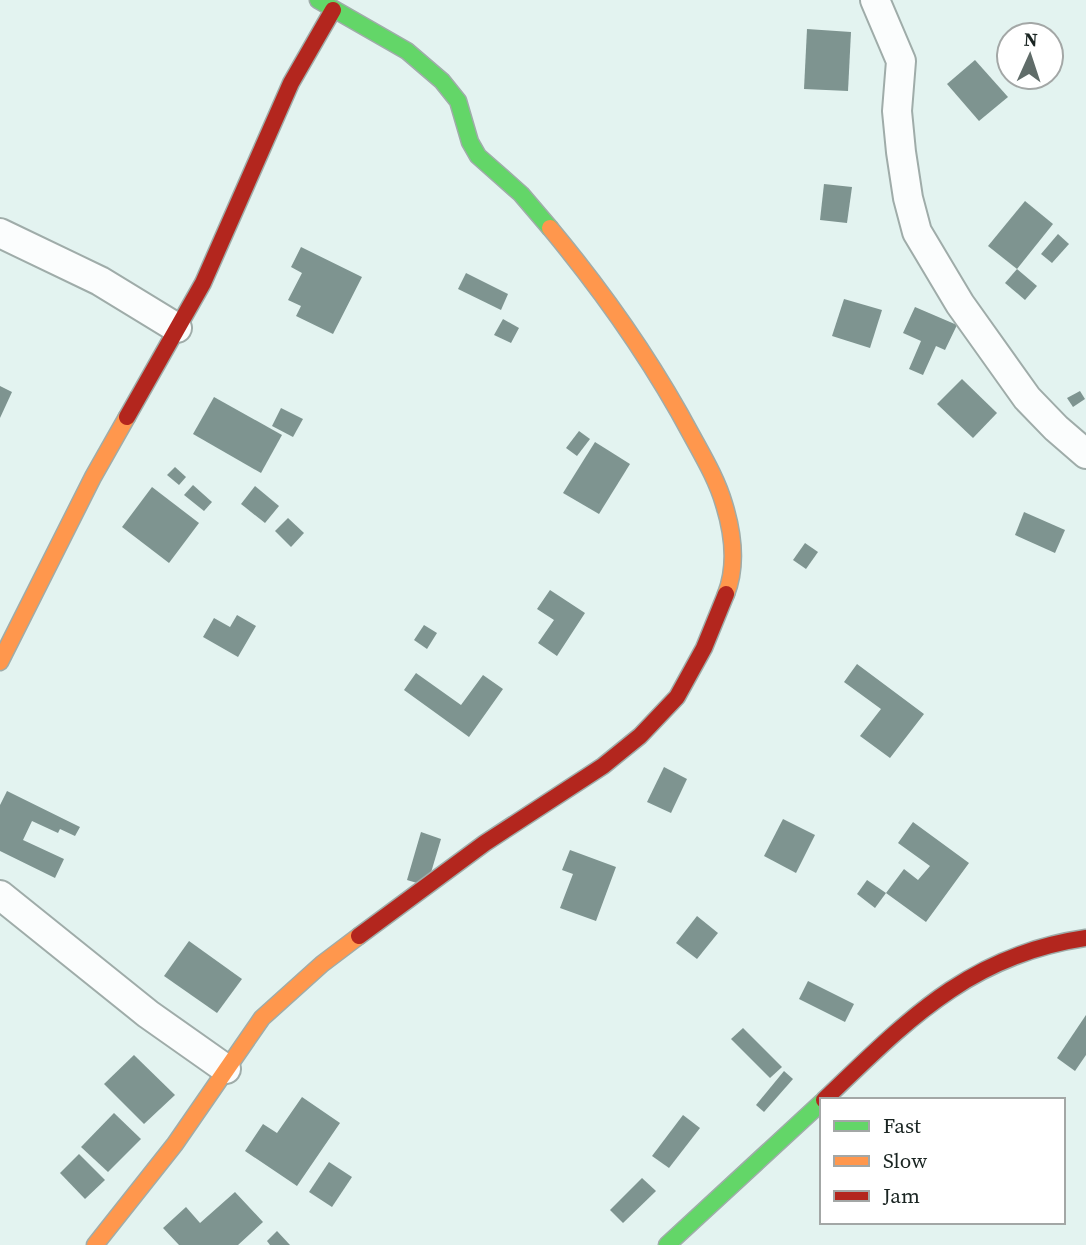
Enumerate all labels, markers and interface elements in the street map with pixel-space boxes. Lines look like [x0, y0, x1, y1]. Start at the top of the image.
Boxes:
north arrow [995, 21, 1065, 91]
text: N [1023, 26, 1039, 52]
legend [820, 1098, 1065, 1224]
text: Fast [883, 1111, 921, 1140]
text: Slow [883, 1146, 927, 1175]
text: Jam [882, 1181, 920, 1210]

